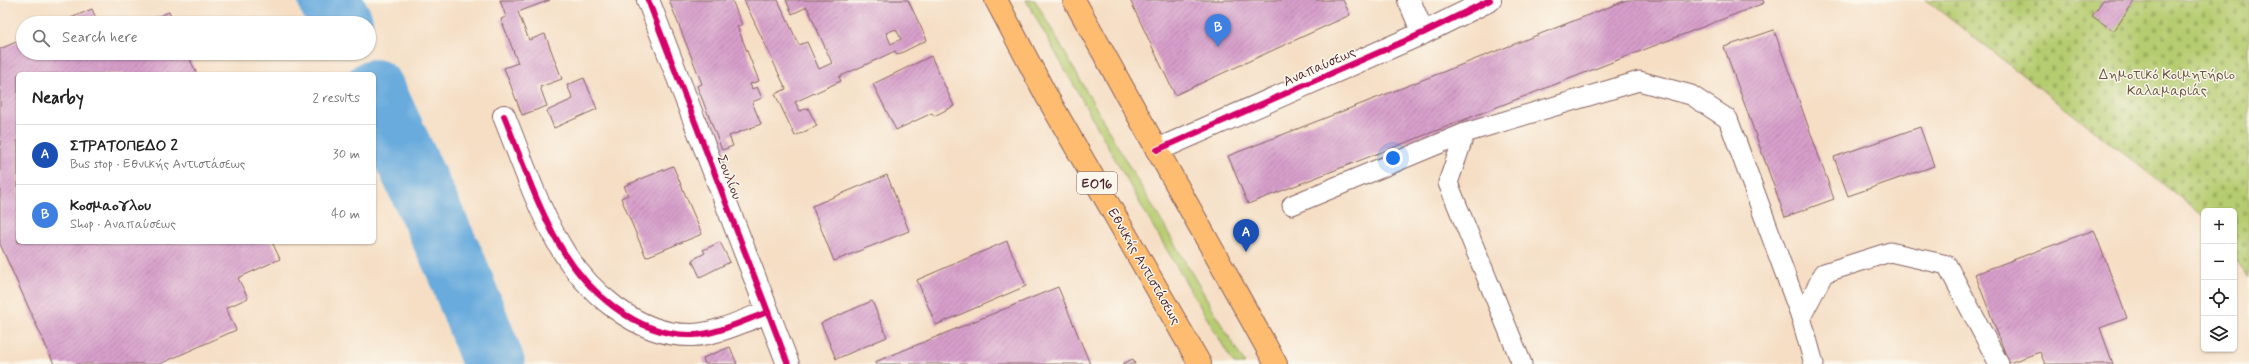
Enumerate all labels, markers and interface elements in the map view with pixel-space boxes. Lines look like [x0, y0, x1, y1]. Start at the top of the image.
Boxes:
pin: B [1205, 14, 1231, 47]
search box [16, 16, 376, 60]
icon: search [30, 27, 52, 49]
text: Search here [62, 28, 138, 48]
street label: Αναπαύσεως [1280, 43, 1358, 91]
park label: Δημοτικό Κοιμητήριο Καλαμαριάς [2099, 66, 2235, 100]
text: Nearby [32, 87, 84, 109]
text: 2 results [313, 90, 360, 107]
text: ΣΤΡΑΤΟΠΕΔΟ 2 [70, 136, 178, 156]
text: A [41, 146, 49, 163]
text: 30 m [333, 146, 360, 163]
your location [1383, 148, 1403, 168]
street label: Σουλίου [712, 152, 746, 202]
text: Bus stop · Εθνικής Αντιστάσεως [70, 156, 245, 173]
road number: ΕΟ16 [1077, 172, 1117, 194]
text: Κοσμαογλου [70, 196, 151, 216]
street label: Εθνικής Αντιστάσεως [1103, 205, 1185, 328]
text: B [41, 206, 49, 223]
text: 40 m [331, 206, 360, 223]
map controls [2201, 208, 2237, 352]
button: + [2201, 208, 2237, 244]
text: Shop · Αναπαύσεως [70, 216, 176, 233]
pin: A [1233, 219, 1259, 252]
button: − [2201, 244, 2237, 280]
button: locate [2201, 280, 2237, 316]
button: layers [2201, 316, 2237, 352]

